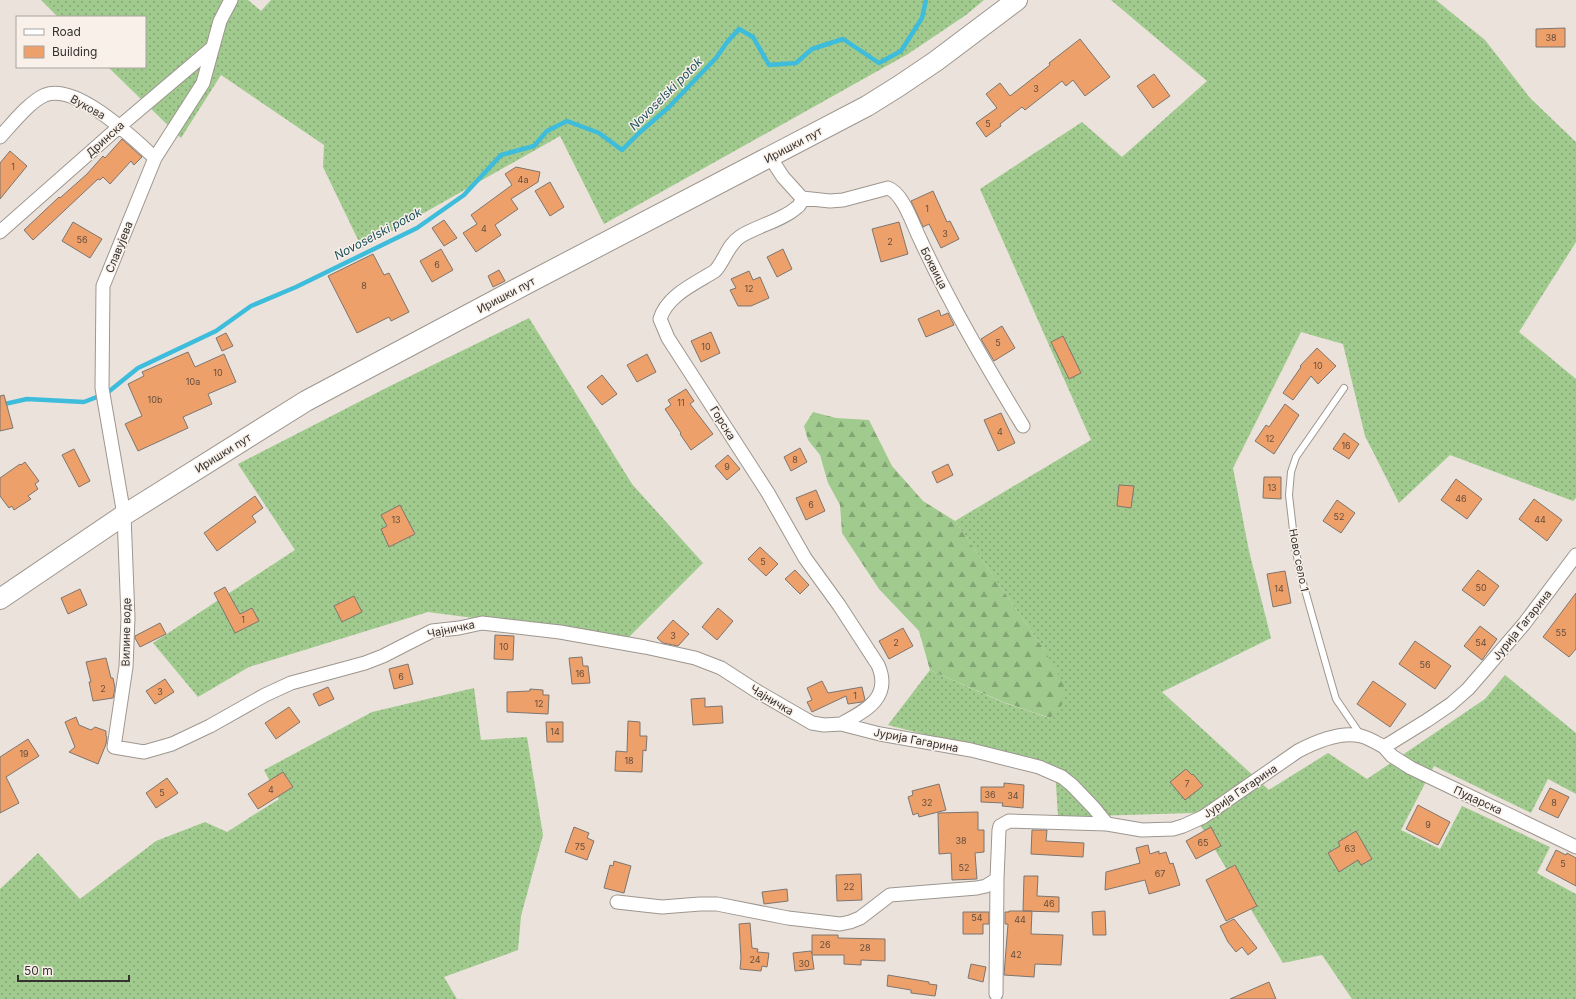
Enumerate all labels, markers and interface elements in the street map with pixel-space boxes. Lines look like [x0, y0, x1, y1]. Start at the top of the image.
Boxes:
legend [16, 16, 146, 68]
text: Road [52, 24, 81, 39]
house number: 38 [1545, 32, 1557, 43]
text: Building [52, 44, 97, 59]
water label: Novoselski potok [626, 54, 706, 133]
house number: 3 [1033, 83, 1039, 94]
street label: Вукова [68, 92, 108, 122]
street label: Дринска [83, 118, 127, 160]
house number: 5 [985, 118, 991, 129]
street label: Иришки пут [762, 123, 825, 166]
house number: 1 [11, 161, 15, 172]
house number: 4a [518, 174, 528, 185]
house number: 1 [925, 203, 929, 214]
water label: Novoselski potok [331, 204, 425, 263]
street label: Славујева [102, 219, 136, 275]
house number: 4 [481, 223, 487, 234]
house number: 3 [942, 228, 948, 239]
house number: 56 [76, 234, 88, 245]
house number: 2 [887, 236, 893, 247]
street label: Боквица [918, 245, 950, 291]
house number: 6 [434, 259, 440, 270]
street label: Иришки пут [475, 273, 538, 316]
house number: 8 [361, 280, 367, 291]
house number: 12 [744, 283, 754, 294]
house number: 5 [995, 337, 1001, 348]
house number: 10 [701, 341, 711, 352]
house number: 10 [1313, 360, 1323, 371]
house number: 10 [213, 367, 223, 378]
house number: 10a [186, 376, 200, 387]
house number: 10b [148, 394, 163, 405]
house number: 11 [677, 397, 685, 408]
street label: Горска [707, 403, 739, 443]
house number: 4 [997, 426, 1003, 437]
street label: Иришки пут [192, 430, 255, 476]
house number: 12 [1265, 433, 1275, 444]
house number: 16 [1341, 440, 1351, 451]
house number: 8 [792, 454, 798, 465]
house number: 9 [724, 461, 730, 472]
house number: 13 [1267, 482, 1277, 493]
house number: 46 [1455, 493, 1467, 504]
house number: 6 [808, 499, 814, 510]
house number: 52 [1334, 511, 1344, 522]
house number: 13 [391, 514, 401, 525]
house number: 44 [1534, 514, 1546, 525]
street label: Ново село 1 [1286, 527, 1312, 593]
house number: 5 [760, 556, 766, 567]
house number: 50 [1475, 582, 1487, 593]
house number: 14 [1274, 583, 1284, 594]
street label: Јурија Гагарина [1489, 587, 1555, 663]
street label: Вилине воде [118, 598, 134, 666]
house number: 1 [241, 614, 245, 625]
street label: Чајничка [426, 617, 476, 641]
house number: 55 [1556, 627, 1566, 638]
house number: 3 [670, 630, 676, 641]
house number: 2 [893, 637, 899, 648]
house number: 54 [1475, 637, 1487, 648]
house number: 10 [499, 641, 509, 652]
house number: 56 [1419, 659, 1431, 670]
house number: 16 [575, 668, 585, 679]
house number: 6 [398, 671, 404, 682]
street label: Чајничка [748, 682, 796, 718]
house number: 2 [100, 683, 106, 694]
house number: 3 [157, 686, 163, 697]
house number: 1 [853, 690, 857, 701]
house number: 12 [534, 698, 544, 709]
street label: Јурија Гагарина [872, 725, 960, 755]
house number: 14 [550, 726, 560, 737]
house number: 19 [19, 748, 29, 759]
house number: 18 [624, 755, 634, 766]
street label: Јурија Гагарина [1200, 761, 1280, 821]
house number: 7 [1184, 778, 1190, 789]
street label: Пударска [1451, 783, 1505, 817]
house number: 4 [268, 784, 274, 795]
house number: 5 [159, 787, 165, 798]
house number: 36 [984, 789, 996, 800]
house number: 34 [1007, 790, 1019, 801]
house number: 32 [921, 797, 933, 808]
house number: 8 [1551, 797, 1557, 808]
house number: 9 [1425, 819, 1431, 830]
house number: 38 [955, 835, 967, 846]
house number: 65 [1197, 837, 1209, 848]
house number: 75 [575, 841, 585, 852]
house number: 63 [1344, 843, 1356, 854]
house number: 5 [1560, 858, 1566, 869]
house number: 52 [959, 862, 969, 873]
house number: 67 [1155, 868, 1165, 879]
house number: 22 [844, 881, 854, 892]
house number: 46 [1043, 898, 1055, 909]
house number: 54 [971, 912, 983, 923]
house number: 44 [1014, 914, 1026, 925]
house number: 26 [819, 939, 831, 950]
house number: 28 [859, 942, 871, 953]
house number: 42 [1010, 949, 1022, 960]
house number: 24 [749, 954, 761, 965]
scale bar [18, 957, 129, 983]
house number: 30 [798, 958, 810, 969]
text: 50 m [24, 963, 53, 978]

